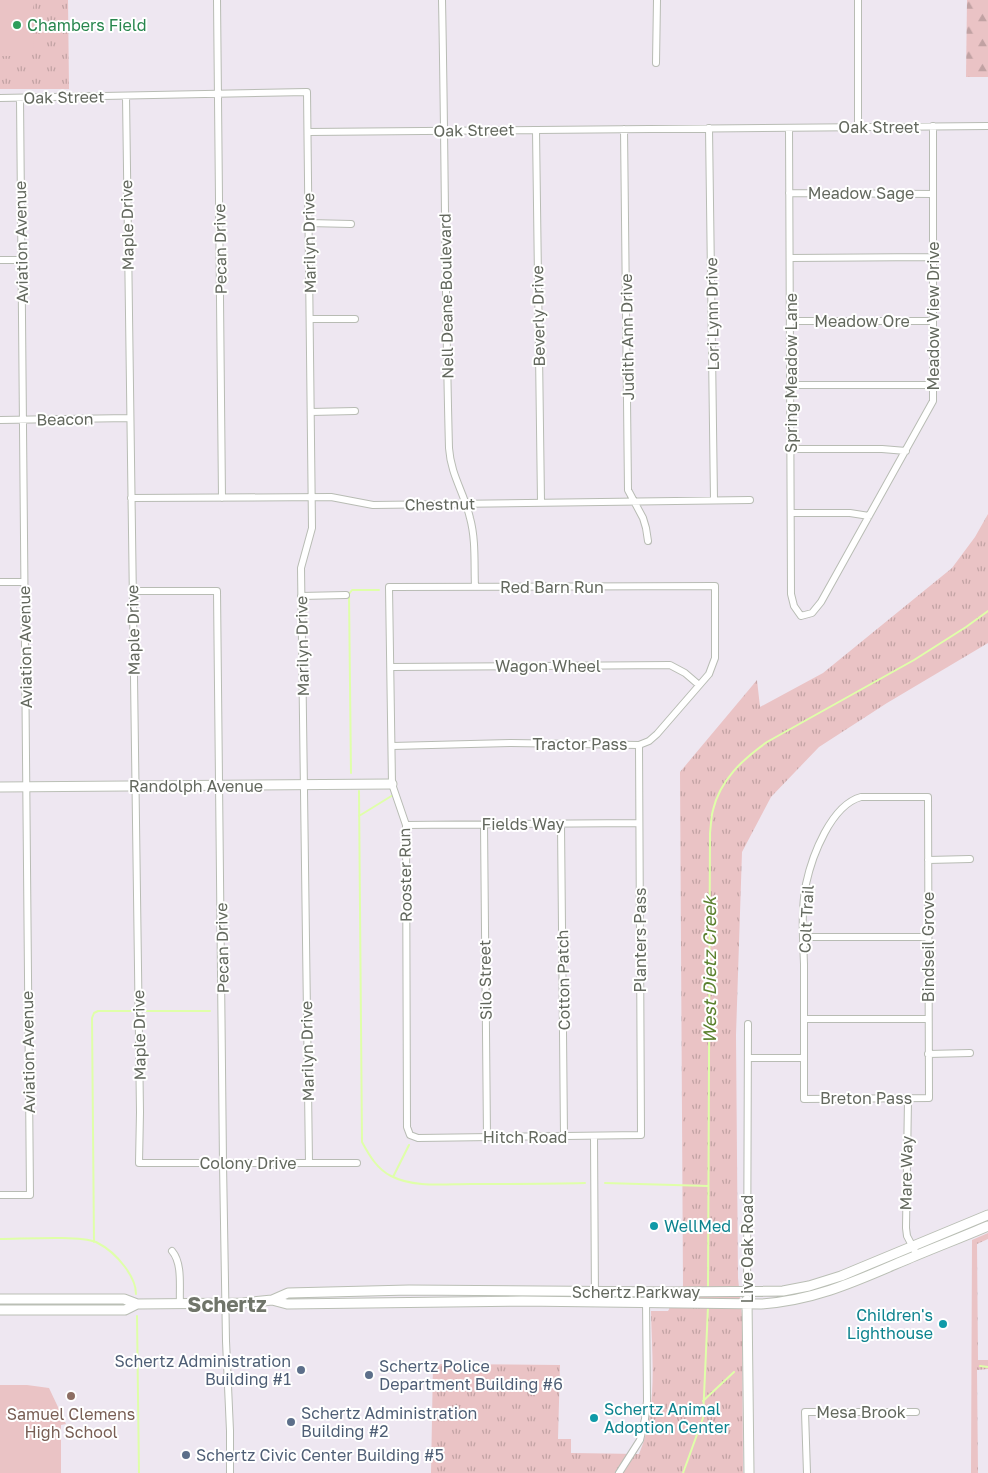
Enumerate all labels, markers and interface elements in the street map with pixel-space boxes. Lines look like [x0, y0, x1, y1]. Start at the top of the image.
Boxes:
place label: Chambers Field [27, 15, 147, 35]
marker: Chambers Field [11, 19, 23, 31]
street label: Oak Street [23, 86, 105, 108]
street label: Oak Street [838, 117, 920, 137]
street label: Oak Street [433, 119, 515, 141]
street label: Maple Drive [116, 180, 138, 270]
street label: Aviation Avenue [10, 181, 32, 303]
street label: Meadow Sage [808, 183, 914, 203]
street label: Marilyn Drive [298, 193, 320, 293]
street label: Pecan Drive [209, 203, 231, 295]
street label: Nell Deane Boulevard [435, 213, 457, 379]
street label: Meadow View Drive [923, 241, 943, 391]
street label: Lori Lynn Drive [701, 257, 723, 371]
street label: Beverly Drive [527, 265, 549, 367]
street label: Judith Ann Drive [616, 273, 638, 401]
street label: Spring Meadow Lane [781, 293, 801, 453]
street label: Meadow Ore [814, 311, 910, 331]
street label: Beacon [36, 409, 94, 429]
street label: Chestnut [404, 493, 476, 515]
street label: Red Barn Run [500, 577, 604, 597]
street label: Maple Drive [122, 585, 144, 675]
street label: Aviation Avenue [14, 586, 36, 708]
street label: Marilyn Drive [291, 596, 313, 696]
street label: Wagon Wheel [495, 656, 601, 676]
street label: Tractor Pass [533, 734, 627, 754]
street label: Randolph Avenue [129, 776, 263, 796]
street label: Fields Way [482, 814, 564, 834]
street label: Rooster Run [394, 828, 416, 922]
street label: Colt Trail [794, 884, 818, 954]
street label: Planters Pass [630, 887, 650, 993]
street label: Bindseil Grove [918, 892, 938, 1002]
water label: West Dietz Creek [698, 894, 720, 1044]
street label: Pecan Drive [211, 902, 233, 994]
street label: Cotton Patch [552, 929, 574, 1031]
street label: Silo Street [474, 940, 496, 1020]
street label: Maple Drive [128, 990, 150, 1080]
street label: Aviation Avenue [17, 991, 39, 1113]
street label: Marilyn Drive [296, 1001, 318, 1101]
street label: Breton Pass [820, 1088, 912, 1108]
street label: Hitch Road [483, 1127, 567, 1147]
street label: Mare Way [895, 1136, 917, 1210]
street label: Colony Drive [199, 1153, 297, 1173]
street label: Live Oak Road [737, 1195, 757, 1303]
place label: WellMed [664, 1216, 731, 1236]
marker: WellMed [648, 1220, 660, 1232]
street label: Schertz Parkway [572, 1282, 700, 1302]
district label: Schertz [187, 1291, 267, 1317]
place label: Children's Lighthouse [847, 1305, 933, 1343]
marker: Children's Lighthouse [937, 1318, 949, 1330]
place label: Schertz Administration Building #1 [115, 1351, 291, 1389]
place label: Schertz Police Department Building #6 [379, 1356, 563, 1394]
marker: Schertz Administration Building #1 [295, 1364, 307, 1376]
marker: Schertz Police Department Building #6 [363, 1369, 375, 1381]
marker: Samuel Clemens High School [65, 1390, 77, 1402]
place label: Schertz Animal Adoption Center [604, 1399, 730, 1437]
street label: Mesa Brook [816, 1402, 906, 1422]
place label: Schertz Administration Building #2 [301, 1403, 477, 1441]
place label: Samuel Clemens High School [7, 1404, 135, 1442]
marker: Schertz Animal Adoption Center [588, 1412, 600, 1424]
marker: Schertz Administration Building #2 [285, 1416, 297, 1428]
place label: Schertz Civic Center Building #5 [196, 1445, 444, 1465]
marker: Schertz Civic Center Building #5 [180, 1449, 192, 1461]

